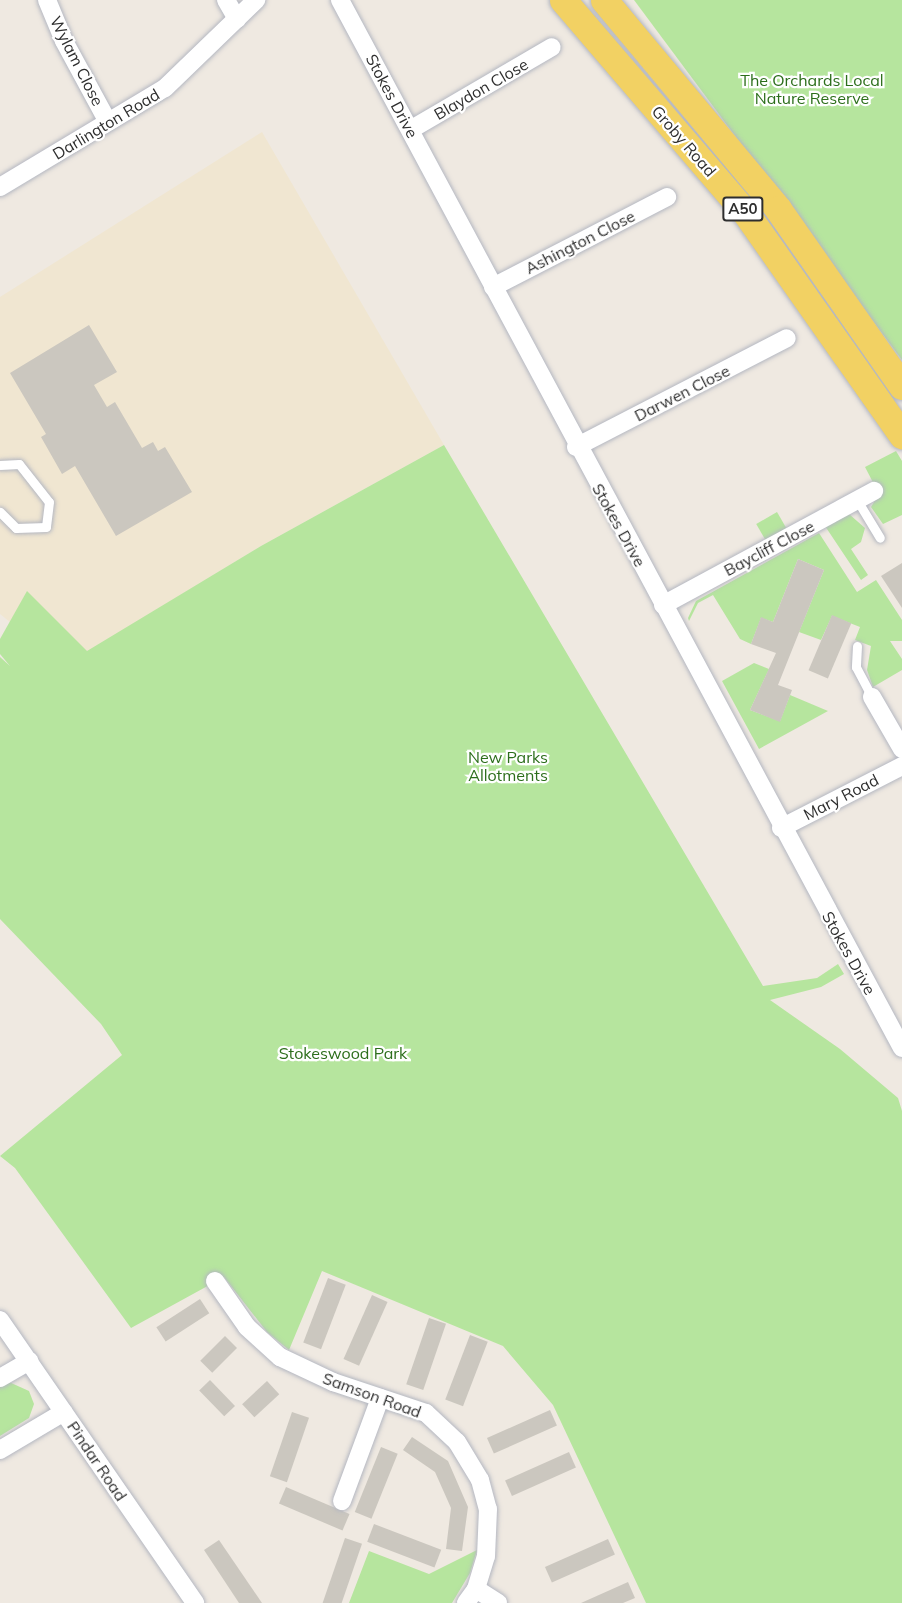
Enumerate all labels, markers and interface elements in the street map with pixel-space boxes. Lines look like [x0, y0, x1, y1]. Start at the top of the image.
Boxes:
street label: Wylam Close [46, 13, 108, 109]
street label: Stokes Drive [362, 51, 422, 141]
street label: Blaydon Close [431, 54, 531, 124]
park label: The Orchards Local Nature Reserve [740, 70, 884, 108]
street label: Darlington Road [49, 84, 163, 164]
street label: Groby Road [648, 102, 720, 180]
road number: A50 [722, 197, 764, 221]
street label: Ashington Close [522, 206, 638, 278]
street label: Darwen Close [631, 361, 733, 425]
street label: Stokes Drive [588, 480, 650, 570]
street label: Baycliff Close [721, 516, 817, 580]
park label: New Parks Allotments [468, 747, 548, 785]
street label: Mary Road [800, 770, 882, 824]
street label: Stokes Drive [818, 908, 880, 998]
park label: Stokeswood Park [279, 1043, 407, 1063]
street label: Samson Road [320, 1368, 424, 1422]
street label: Pindar Road [63, 1417, 131, 1505]

